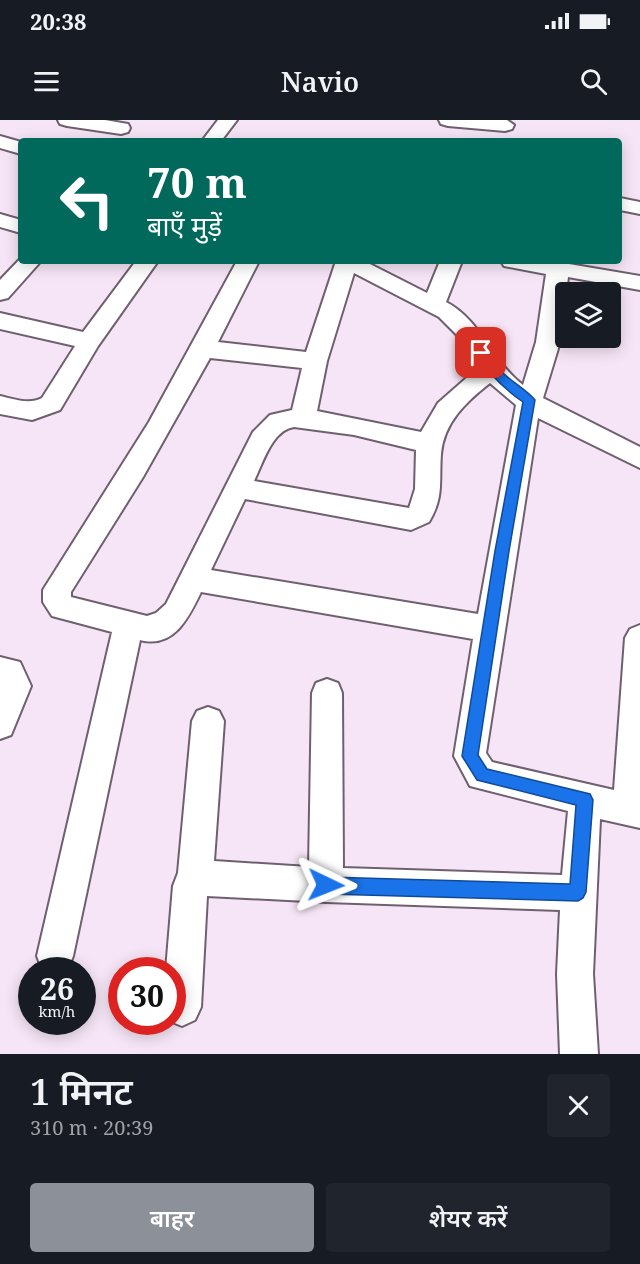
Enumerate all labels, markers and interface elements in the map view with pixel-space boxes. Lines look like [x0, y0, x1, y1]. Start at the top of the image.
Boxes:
text: 20:38 [30, 6, 86, 36]
text: Navio [281, 63, 359, 100]
icon: menu [30, 65, 63, 98]
icon: search [577, 65, 610, 98]
text: 70 m [147, 153, 247, 210]
icon: left [48, 162, 126, 240]
text: बाएँ मुड़ें [147, 207, 222, 244]
map controls [555, 282, 621, 348]
button: layers [555, 282, 621, 348]
pin [455, 327, 506, 378]
icon: arrive [464, 336, 497, 369]
position arrow [294, 853, 358, 917]
speed limit sign: 30 [108, 957, 186, 1035]
text: 26 [40, 968, 74, 1009]
text: km/h [39, 1001, 75, 1021]
text: 1 मिनट [30, 1067, 133, 1116]
button: close [547, 1074, 610, 1137]
text: 310 m · 20:39 [30, 1114, 153, 1141]
button: बाहर [30, 1183, 314, 1252]
button: शेयर करें [326, 1183, 610, 1252]

